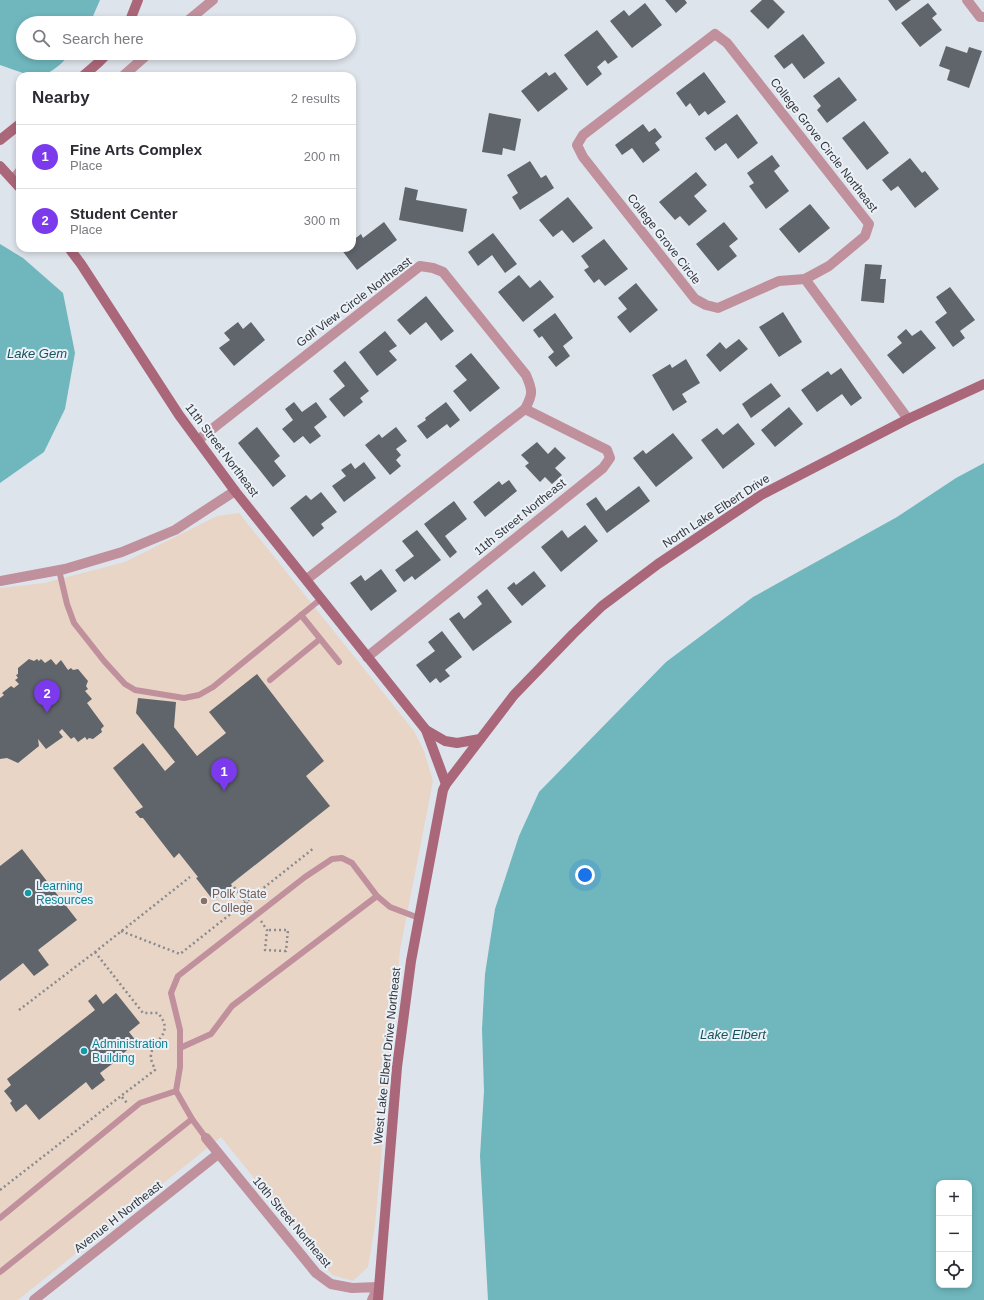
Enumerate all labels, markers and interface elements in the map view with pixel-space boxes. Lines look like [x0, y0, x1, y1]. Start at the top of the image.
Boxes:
search box [16, 16, 356, 60]
icon: search [30, 27, 52, 49]
text: Search here [62, 30, 144, 47]
street label: College Grove Circle Northeast [767, 75, 881, 215]
text: Nearby [32, 88, 90, 107]
text: 2 results [291, 91, 340, 106]
text: Fine Arts Complex [70, 141, 202, 158]
text: 1 [41, 149, 49, 164]
text: 200 m [304, 149, 340, 164]
text: Place [70, 158, 103, 173]
street label: College Grove Circle [624, 191, 704, 287]
text: Student Center [70, 205, 178, 222]
text: 2 [41, 213, 49, 228]
text: 300 m [304, 213, 340, 228]
text: Place [70, 222, 103, 237]
street label: Golf View Circle Northeast [294, 254, 415, 350]
water label: Lake Gem [7, 346, 67, 361]
street label: 11th Street Northeast [182, 401, 262, 500]
street label: North Lake Elbert Drive [660, 471, 772, 551]
street label: 11th Street Northeast [472, 476, 569, 558]
pin: 2 [34, 680, 60, 713]
pin: 1 [211, 758, 237, 791]
your location [575, 865, 595, 885]
place label: Learning Resources [36, 879, 93, 907]
place label: Polk State College [212, 887, 267, 915]
marker: Learning Resources [23, 888, 33, 898]
marker: Polk State College [199, 896, 209, 906]
street label: West Lake Elbert Drive Northeast [371, 966, 403, 1145]
water label: Lake Elbert [700, 1027, 767, 1042]
place label: Administration Building [92, 1037, 168, 1065]
marker: Administration Building [79, 1046, 89, 1056]
street label: 10th Street Northeast [250, 1174, 334, 1271]
street label: Avenue H Northeast [71, 1178, 165, 1256]
map controls [936, 1180, 972, 1288]
button: + [936, 1180, 972, 1216]
button: − [936, 1216, 972, 1252]
button: locate [936, 1252, 972, 1288]

